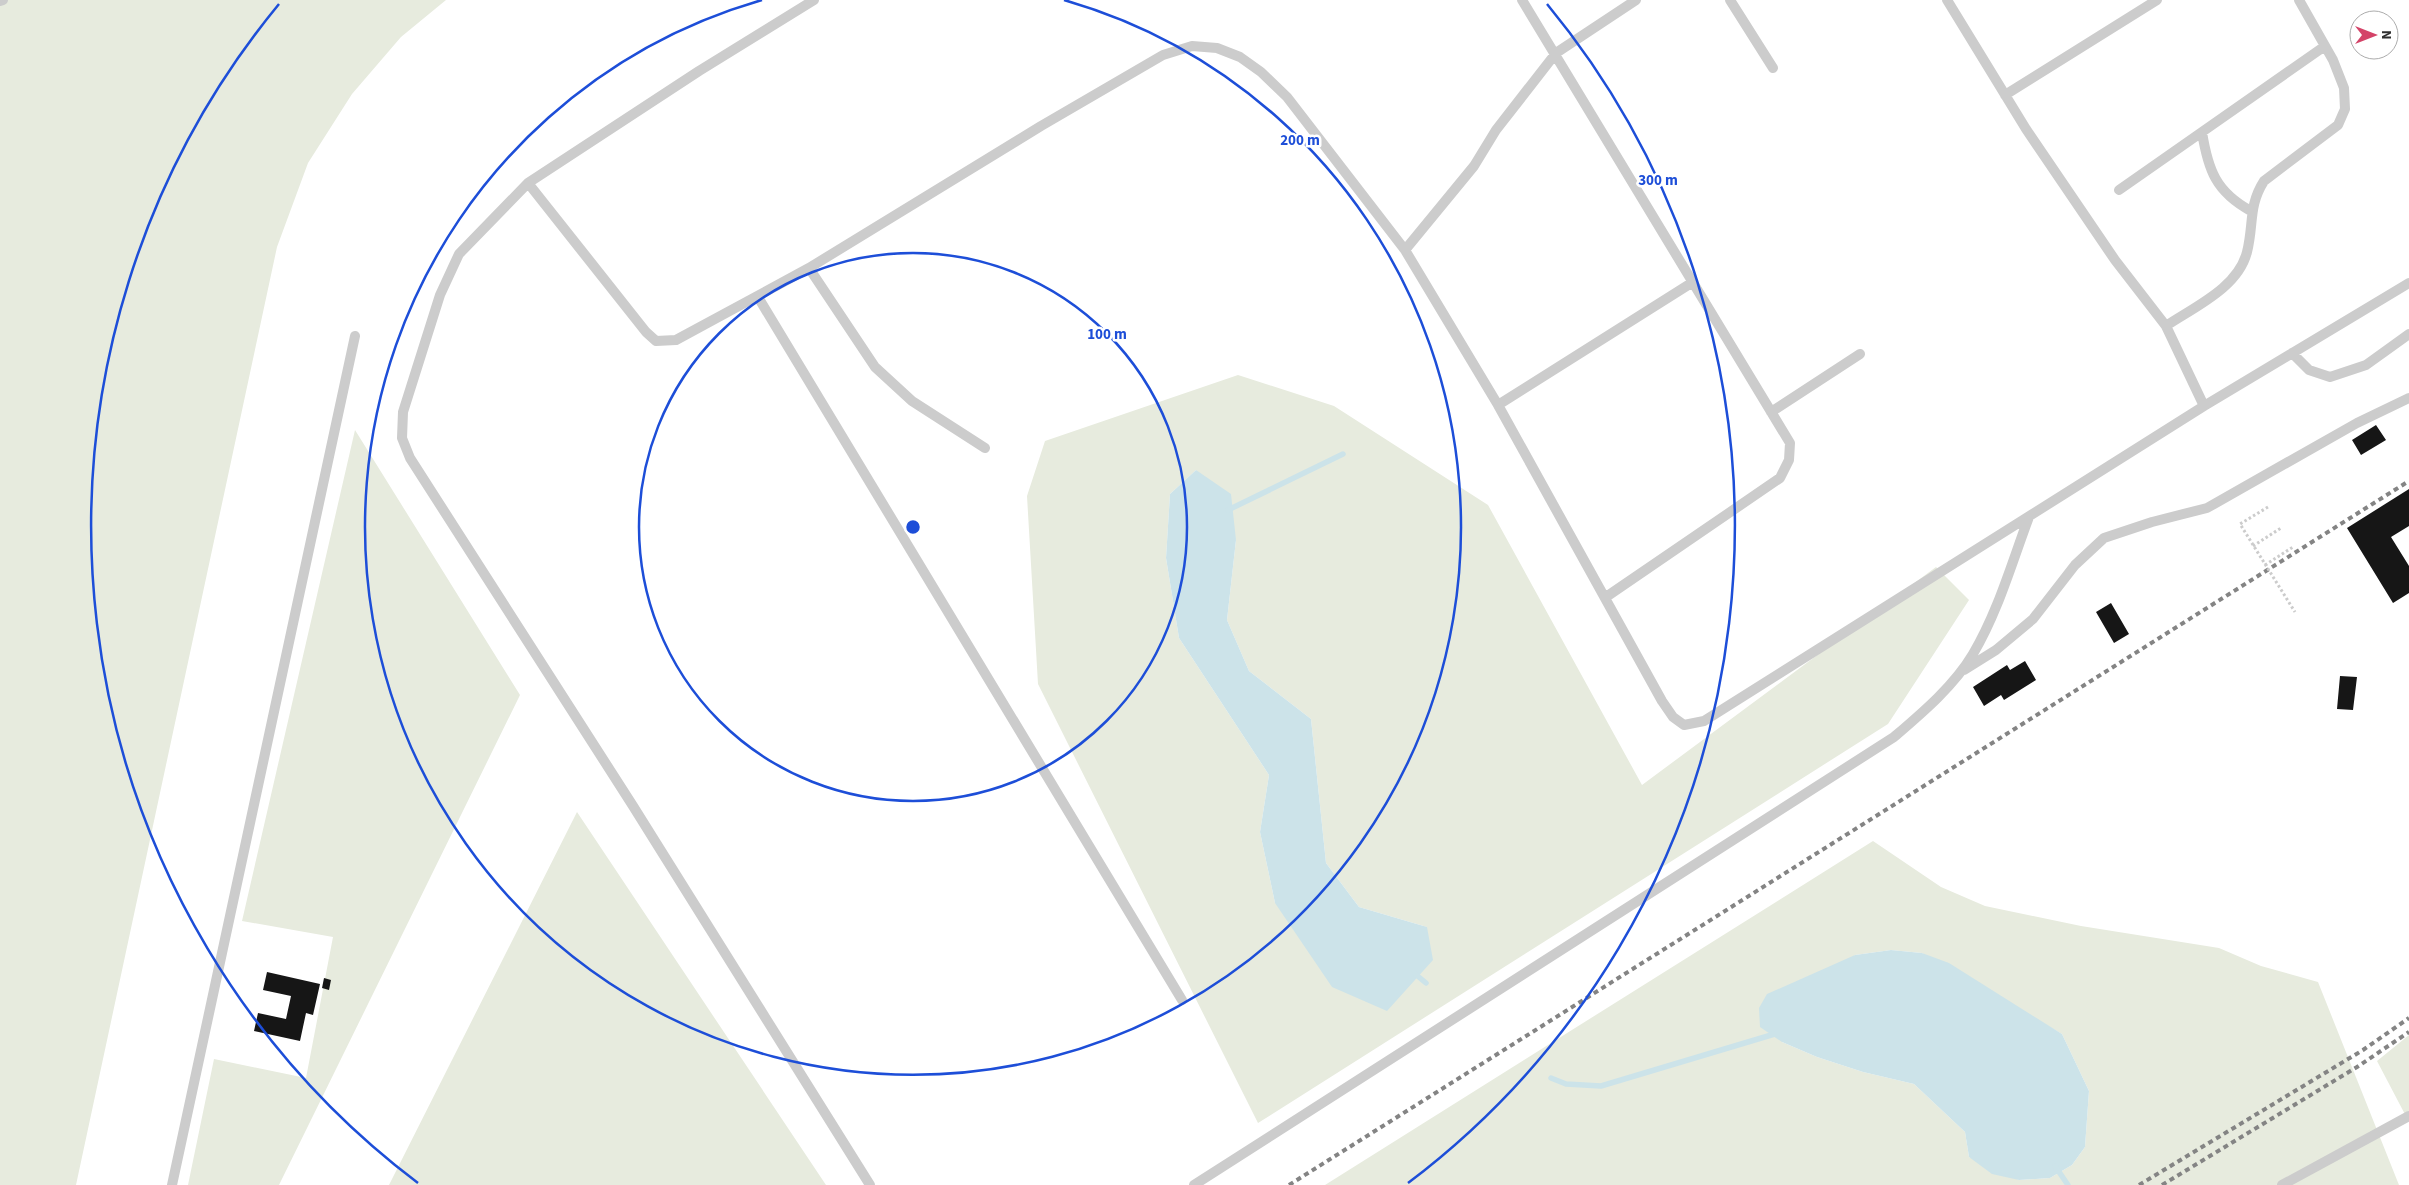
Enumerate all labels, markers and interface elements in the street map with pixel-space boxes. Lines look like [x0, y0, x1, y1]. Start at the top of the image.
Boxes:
north arrow [2349, 10, 2399, 60]
text: N [2376, 30, 2396, 40]
text: 200 m [1280, 130, 1320, 151]
text: 300 m [1638, 170, 1678, 191]
text: 100 m [1087, 324, 1127, 345]
centre of rings [904, 518, 922, 536]

